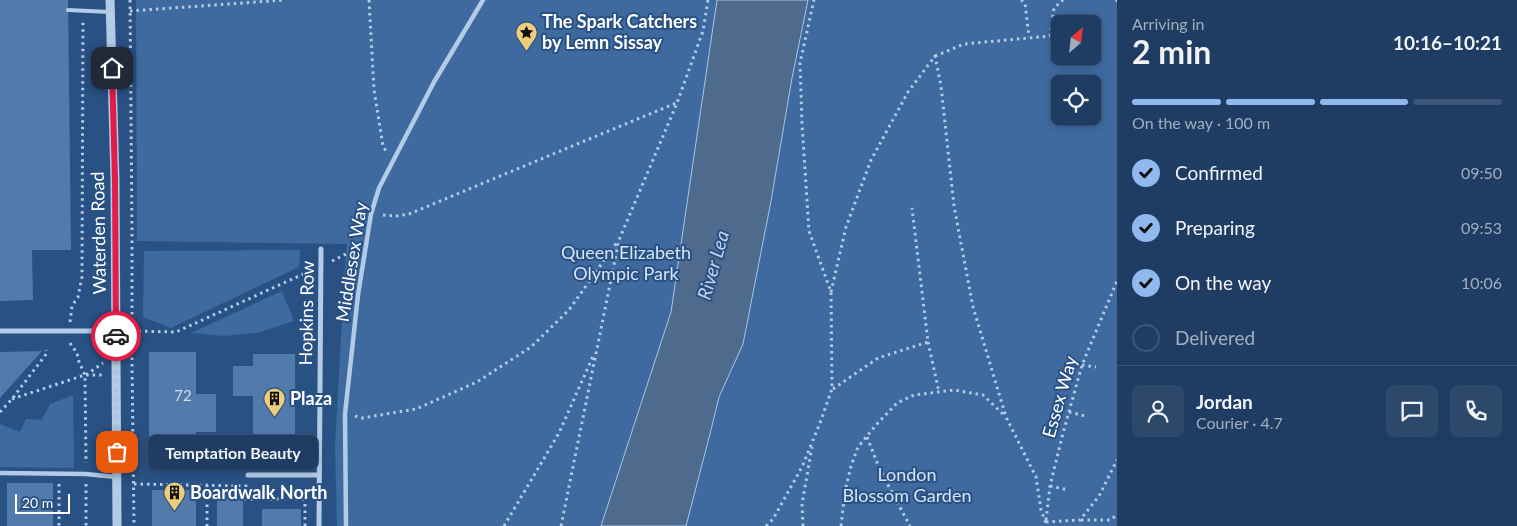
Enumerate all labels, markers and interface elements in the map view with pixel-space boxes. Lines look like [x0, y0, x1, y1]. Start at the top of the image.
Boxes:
place label: The Spark Catchers by Lemn Sissay [542, 10, 697, 53]
text: Arriving in [1132, 14, 1205, 33]
north arrow [1051, 15, 1101, 65]
map controls [1051, 15, 1101, 125]
place icon: The Spark Catchers by Lemn Sissay [514, 20, 538, 51]
text: 10:16–10:21 [1393, 31, 1502, 54]
text: 2 min [1132, 32, 1211, 71]
pin [91, 47, 133, 89]
icon: home [98, 54, 126, 82]
button: locate [1051, 75, 1101, 125]
text: On the way · 100 m [1132, 113, 1270, 132]
icon: check [1132, 159, 1160, 187]
text: Confirmed [1175, 161, 1263, 184]
text: 09:50 [1461, 163, 1502, 182]
street label: Waterden Road [86, 171, 110, 295]
street label: Middlesex Way [331, 200, 371, 323]
icon: check [1132, 214, 1160, 242]
text: Preparing [1175, 216, 1255, 239]
text: 09:53 [1461, 218, 1502, 237]
water label: River Lea [692, 228, 733, 302]
park label: Queen Elizabeth Olympic Park [561, 241, 691, 284]
street label: Hopkins Row [294, 261, 318, 365]
icon: check [1132, 269, 1160, 297]
text: On the way [1175, 271, 1271, 294]
text: 10:06 [1461, 273, 1502, 292]
courier [91, 311, 141, 361]
icon: car [102, 322, 130, 350]
text: Delivered [1175, 326, 1255, 349]
street label: Essex Way [1037, 353, 1081, 440]
button: person [1132, 385, 1184, 437]
button: chat [1386, 385, 1438, 437]
button: phone [1450, 385, 1502, 437]
house number: 72 [174, 386, 192, 404]
building icon: Plaza [262, 387, 286, 418]
place label: Plaza [290, 387, 332, 409]
text: Jordan [1196, 390, 1253, 413]
text: Courier · 4.7 [1196, 413, 1283, 432]
pin [96, 431, 138, 473]
callout: Temptation Beauty [147, 434, 317, 470]
icon: bag [103, 438, 131, 466]
text: Temptation Beauty [165, 443, 301, 462]
park label: London Blossom Garden [843, 463, 972, 506]
building icon: Boardwalk North [162, 481, 186, 512]
place label: Boardwalk North [190, 481, 327, 503]
scale bar [15, 491, 70, 514]
text: 20 m [22, 494, 53, 511]

